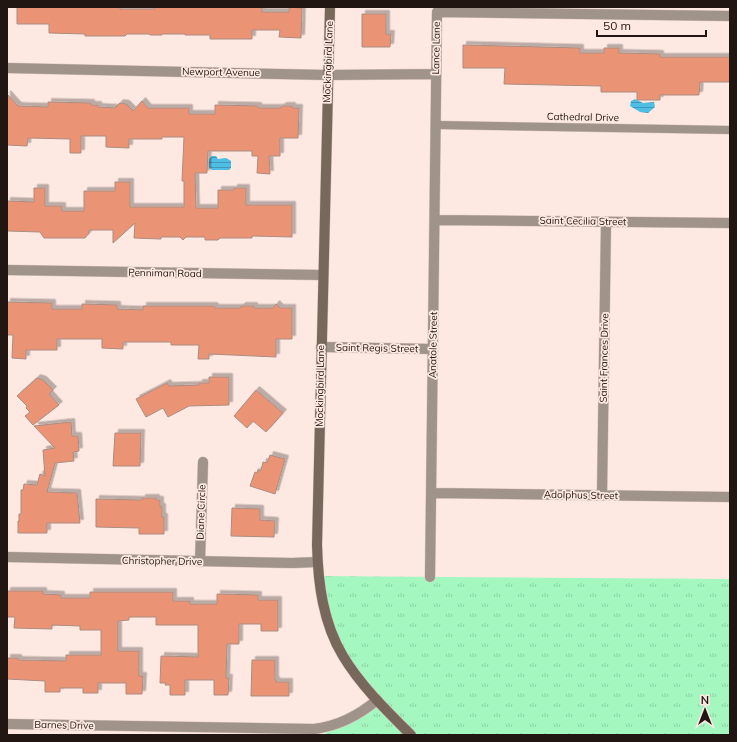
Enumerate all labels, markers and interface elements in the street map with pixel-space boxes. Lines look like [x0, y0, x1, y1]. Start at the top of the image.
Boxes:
scale bar [597, 12, 706, 38]
text: 50 m [603, 18, 631, 33]
street label: Mockingbird Lane [320, 21, 336, 103]
street label: Lance Lane [429, 21, 443, 75]
street label: Newport Avenue [182, 65, 260, 79]
street label: Cathedral Drive [547, 110, 619, 124]
street label: Saint Cecilia Street [539, 214, 627, 228]
street label: Penniman Road [128, 266, 202, 280]
street label: Anatole Street [426, 311, 440, 378]
street label: Saint Frances Drive [597, 313, 611, 403]
street label: Saint Regis Street [336, 341, 419, 355]
street label: Mockingbird Lane [313, 345, 327, 427]
street label: Diane Circle [194, 484, 208, 540]
street label: Adolphus Street [544, 488, 619, 502]
street label: Christopher Drive [122, 554, 202, 568]
north arrow [685, 690, 725, 730]
text: N [701, 693, 709, 707]
street label: Barnes Drive [34, 718, 94, 732]

